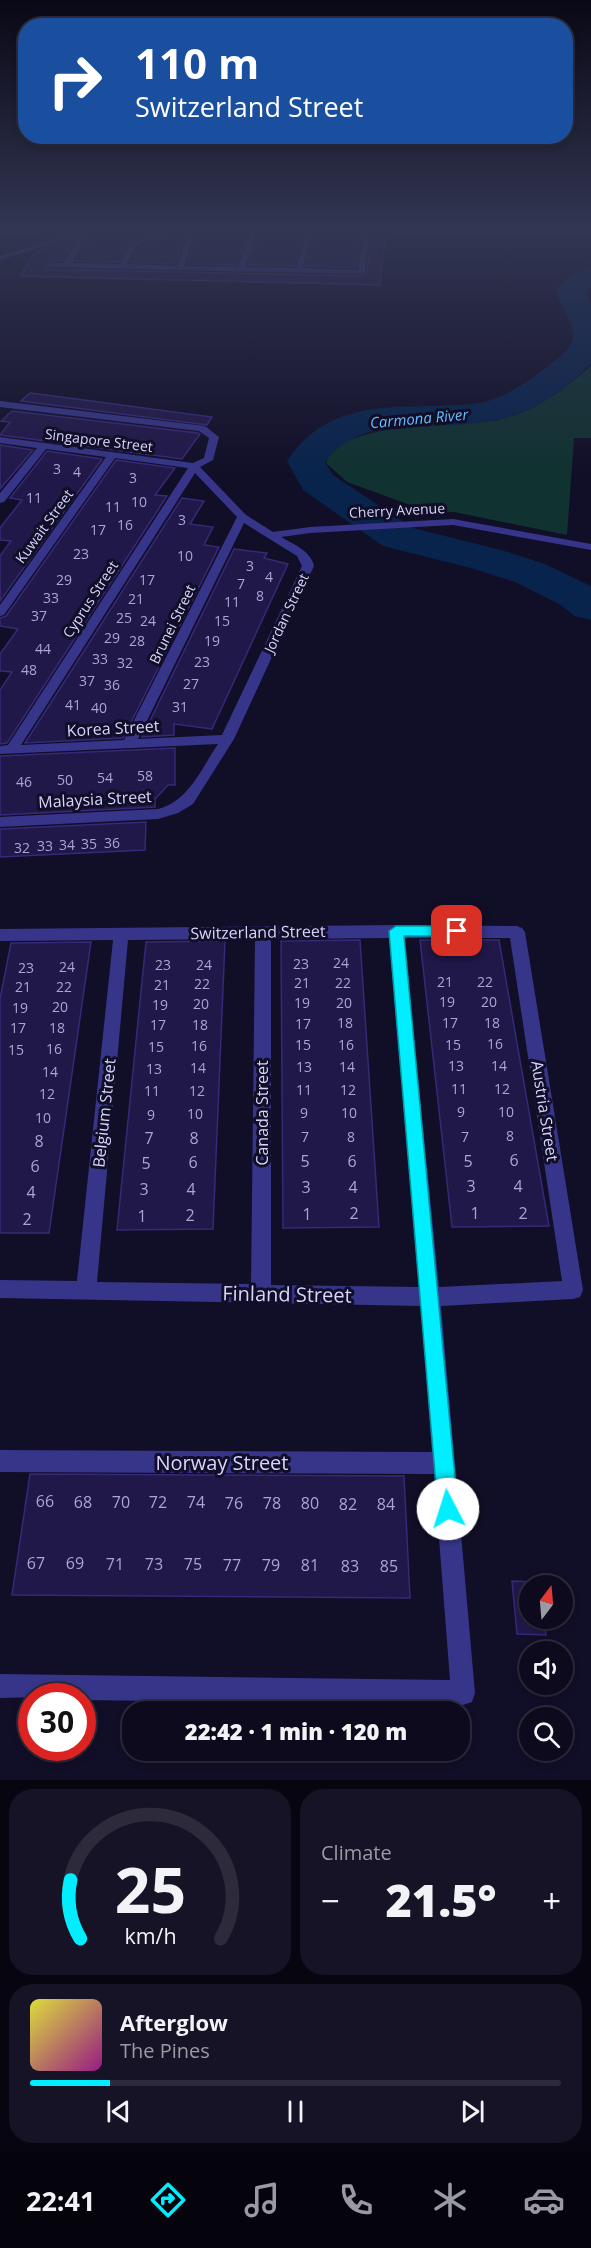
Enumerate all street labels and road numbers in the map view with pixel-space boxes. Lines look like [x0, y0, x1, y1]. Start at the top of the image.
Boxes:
street label: Singapore Street [44, 424, 154, 456]
street label: Kuwait Street [11, 485, 77, 567]
street label: Cherry Avenue [349, 498, 446, 522]
street label: Cyprus Street [58, 557, 122, 641]
street label: Jordan Street [258, 570, 313, 658]
street label: Brunei Street [145, 581, 199, 667]
street label: Korea Street [66, 715, 160, 741]
street label: Malaysia Street [38, 785, 153, 813]
street label: Switzerland Street [190, 920, 326, 944]
street label: Belgium Street [87, 1057, 121, 1169]
street label: Austria Street [526, 1059, 564, 1163]
street label: Canada Street [251, 1060, 273, 1166]
street label: Finland Street [222, 1279, 352, 1309]
street label: Norway Street [156, 1449, 288, 1476]

